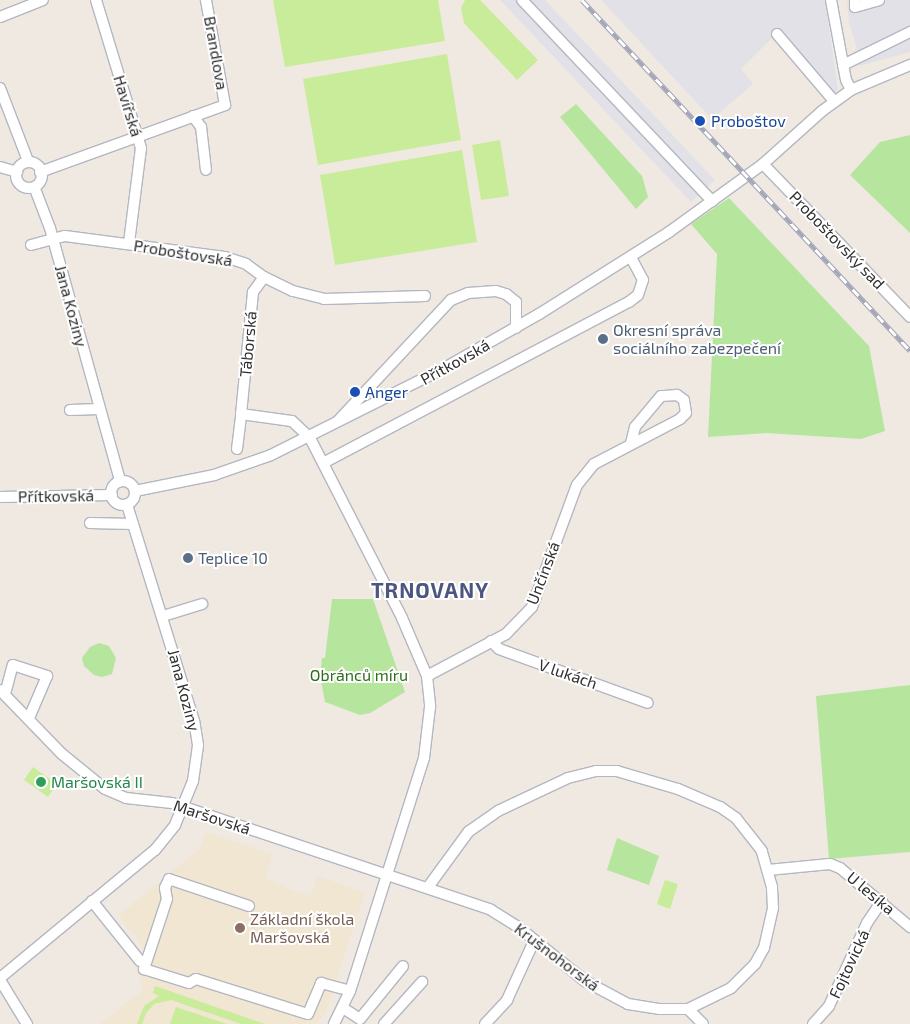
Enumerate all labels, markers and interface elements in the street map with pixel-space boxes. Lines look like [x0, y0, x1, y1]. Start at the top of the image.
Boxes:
street label: Brandlova [200, 15, 232, 91]
street label: Havířská [110, 73, 146, 139]
place label: Proboštov [711, 111, 786, 131]
marker: Proboštov [693, 114, 707, 128]
street label: Proboštovský sad [785, 187, 889, 293]
street label: Proboštovská [132, 236, 234, 270]
street label: Jana Koziny [51, 263, 91, 349]
street label: Táborská [236, 310, 260, 378]
place label: Okresní správa sociálního zabezpečení [613, 320, 781, 358]
marker: Okresní správa sociálního zabezpečení [597, 333, 609, 345]
street label: Přítkovská [417, 335, 493, 389]
place label: Anger [365, 382, 408, 402]
marker: Anger [349, 386, 361, 398]
street label: Přítkovská [18, 486, 94, 506]
street label: Unčínská [522, 539, 564, 607]
place label: Teplice 10 [198, 548, 268, 568]
marker: Teplice 10 [182, 552, 194, 564]
district label: TRNOVANY [370, 577, 490, 603]
street label: Jana Koziny [164, 647, 204, 733]
street label: V lukách [536, 655, 600, 693]
park label: Obránců míru [310, 665, 408, 685]
place label: Maršovská II [51, 772, 143, 792]
marker: Maršovská II [35, 776, 47, 788]
street label: Maršovská [171, 796, 253, 838]
street label: U lesíka [843, 867, 899, 919]
place label: Základní škola Maršovská [250, 909, 354, 947]
street label: Krušnohorská [511, 919, 603, 995]
marker: Základní škola Maršovská [234, 922, 246, 934]
street label: Fojtovická [825, 927, 873, 1001]

